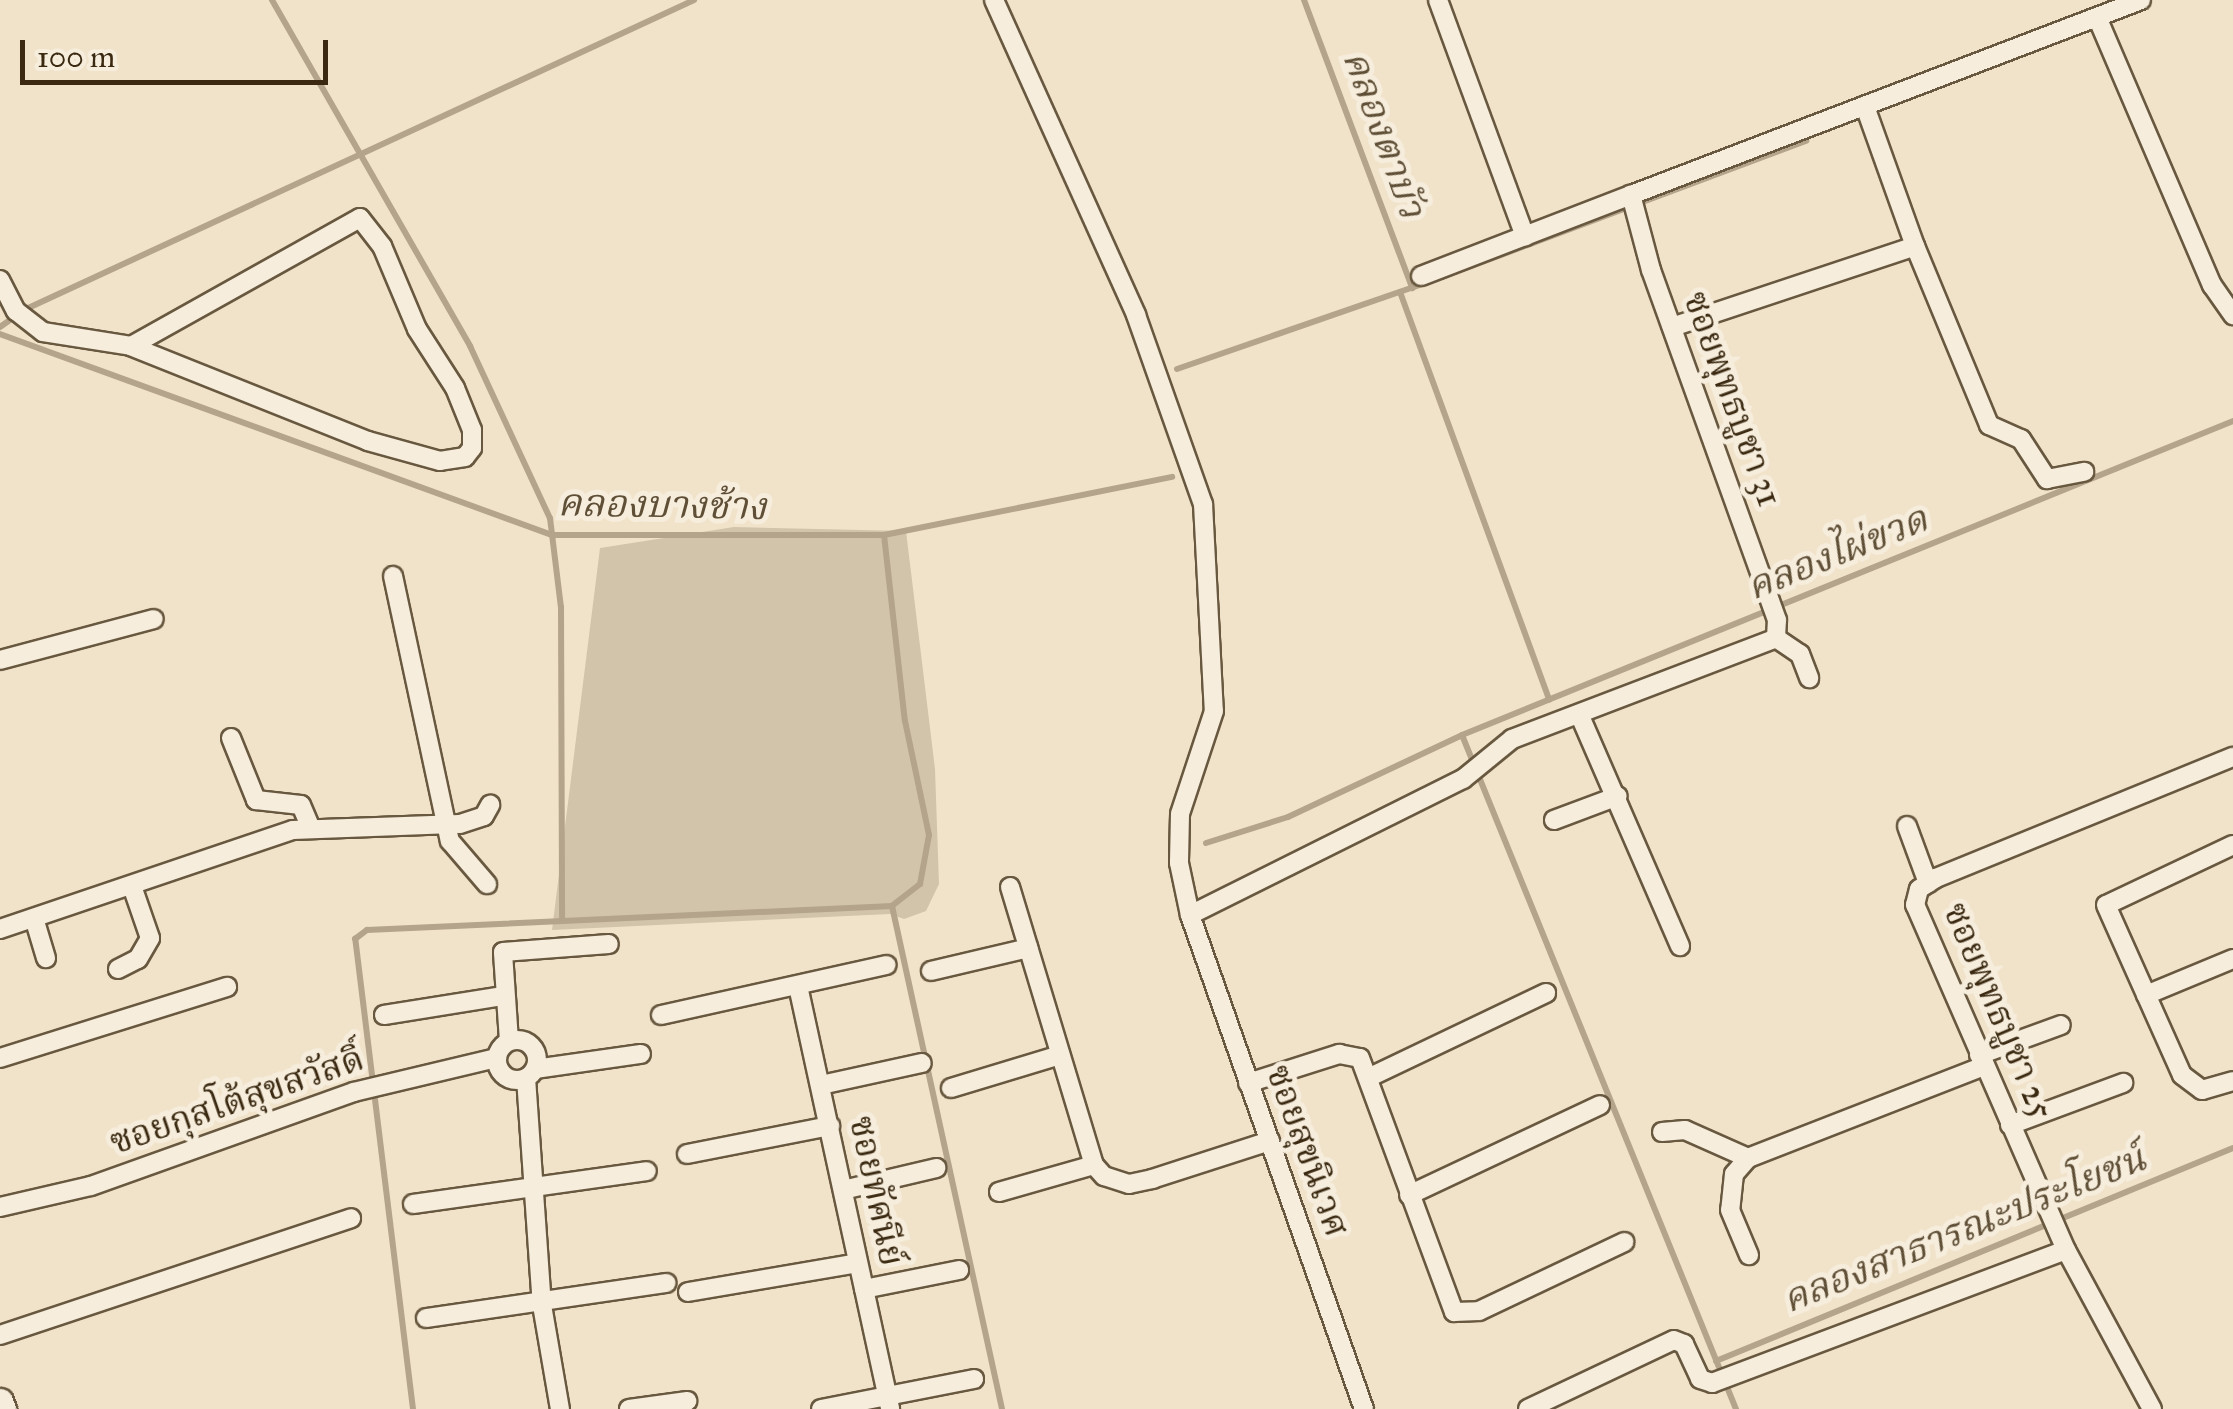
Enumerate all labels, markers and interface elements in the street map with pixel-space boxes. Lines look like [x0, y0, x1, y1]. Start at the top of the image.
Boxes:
scale bar [25, 20, 332, 82]
text: 100 m [37, 39, 115, 75]
water label: คลองตาบัว [1333, 44, 1435, 224]
street label: ซอยพุทธบูชา 31 [1674, 286, 1790, 512]
water label: คลองบางช้าง [557, 480, 767, 530]
water label: คลองไผ่ขวด [1740, 496, 1934, 610]
street label: ซอยพุทธบูชา 25 [1934, 897, 2062, 1125]
street label: ซอยกุสโต้สุขสวัสดิ์ [105, 1038, 369, 1164]
street label: ซอยสุขนิเวศ [1257, 1059, 1357, 1243]
street label: ซอยทัศนีย์ [840, 1112, 912, 1270]
water label: คลองสาธารณะประโยชน์ [1776, 1135, 2152, 1323]

